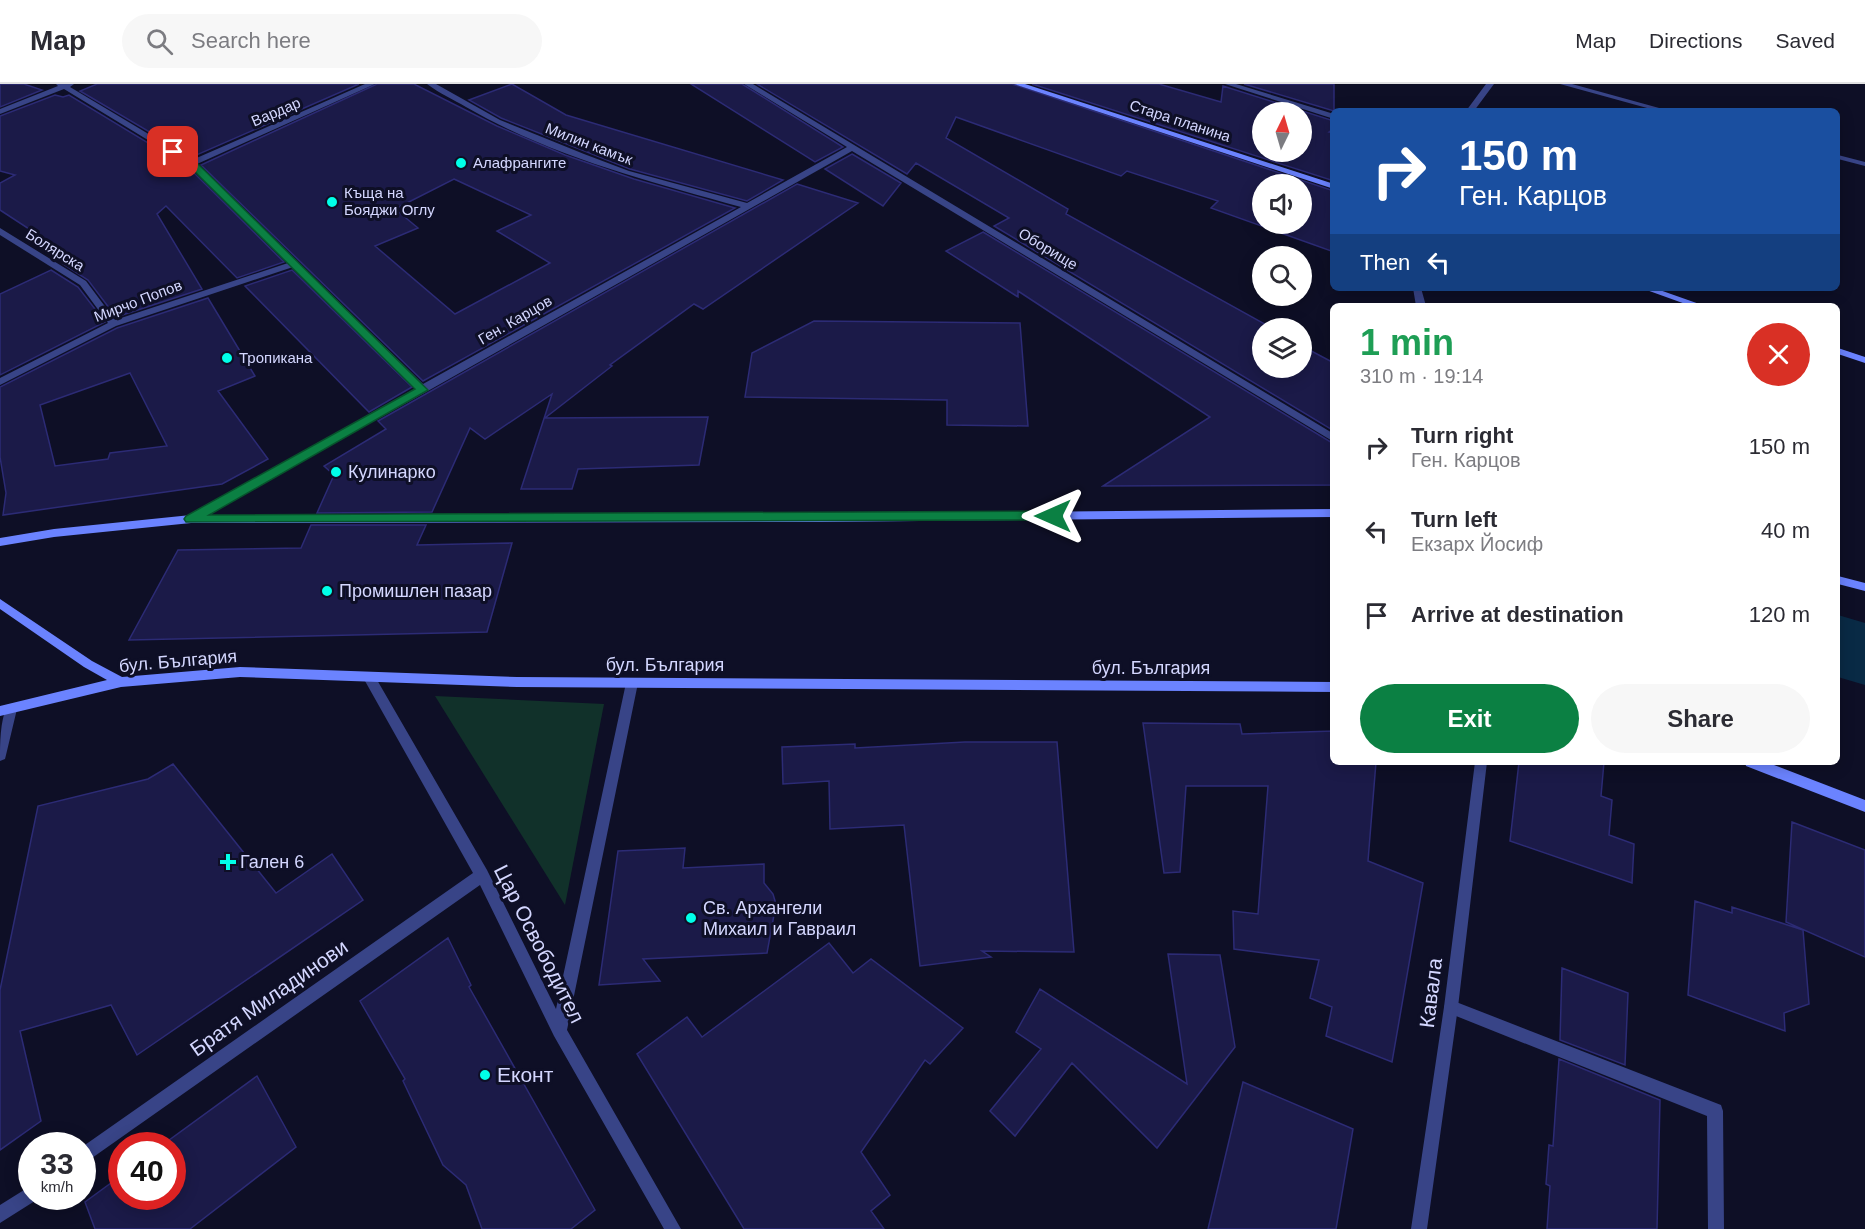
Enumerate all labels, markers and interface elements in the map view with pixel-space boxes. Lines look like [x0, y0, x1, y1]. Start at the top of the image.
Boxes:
search box [122, 14, 542, 68]
text: Map [30, 25, 86, 56]
icon: search [143, 25, 176, 58]
text: Search here [191, 28, 311, 53]
text: Map [1575, 29, 1616, 52]
text: Directions [1649, 29, 1742, 52]
text: Saved [1775, 29, 1835, 52]
street label: Вардар [249, 94, 303, 129]
street label: Стара планина [1127, 96, 1233, 145]
north arrow [1252, 102, 1312, 162]
map controls [1252, 102, 1312, 378]
street label: Милин камък [543, 119, 636, 168]
pin [147, 126, 198, 177]
icon: right [1360, 132, 1438, 210]
text: 150 m [1459, 132, 1578, 179]
icon: arrive [156, 135, 189, 168]
place label: Алафрангите [473, 154, 566, 171]
marker: Алафрангите [454, 156, 468, 170]
button: sound [1252, 174, 1312, 234]
text: Ген. Карцов [1459, 181, 1607, 211]
place label: Къща на Бояджи Оглу [344, 184, 435, 218]
marker: Къща на Бояджи Оглу [325, 195, 339, 209]
street label: Оборище [1016, 224, 1081, 273]
street label: Болярска [23, 225, 88, 275]
button: search [1252, 246, 1312, 306]
icon: left [1422, 246, 1455, 279]
text: Then [1360, 250, 1410, 275]
street label: Мирчо Попов [91, 276, 184, 325]
street label: Ген. Карцов [475, 292, 555, 347]
button: layers [1252, 318, 1312, 378]
text: 1 min [1360, 322, 1454, 363]
button: close [1747, 323, 1810, 386]
place label: Тропикана [239, 349, 313, 366]
marker: Тропикана [220, 351, 234, 365]
text: 310 m · 19:14 [1360, 365, 1483, 387]
text: Turn right [1411, 423, 1513, 448]
icon: right [1360, 431, 1393, 464]
text: 150 m [1749, 434, 1810, 459]
text: Ген. Карцов [1411, 449, 1521, 471]
place label: Кулинарко [348, 462, 436, 482]
marker: Кулинарко [329, 465, 343, 479]
position arrow [1021, 484, 1085, 548]
text: Turn left [1411, 507, 1497, 532]
icon: left [1360, 515, 1393, 548]
text: 40 m [1761, 518, 1810, 543]
text: Екзарх Йосиф [1411, 533, 1543, 555]
place label: Промишлен пазар [339, 581, 492, 601]
marker: Промишлен пазар [320, 584, 334, 598]
icon: arrive [1360, 599, 1393, 632]
text: Arrive at destination [1411, 602, 1624, 627]
text: 120 m [1749, 602, 1810, 627]
street label: бул. България [118, 646, 238, 676]
street label: бул. България [606, 655, 724, 675]
street label: бул. България [1092, 658, 1210, 678]
button: Exit [1360, 684, 1579, 753]
button: Share [1591, 684, 1810, 753]
place label: Гален 6 [240, 852, 304, 872]
marker: Гален 6 [221, 855, 235, 869]
street label: Цар Освободител [490, 861, 589, 1027]
place label: Св. Архангели Михаил и Гавраил [703, 898, 856, 939]
marker: Св. Архангели Михаил и Гавраил [684, 911, 698, 925]
street label: Братя Миладинови [186, 935, 352, 1061]
street label: Кавала [1415, 956, 1446, 1029]
place label: Еконт [497, 1063, 554, 1086]
marker: Еконт [478, 1068, 492, 1082]
speed limit sign: 40 [108, 1132, 186, 1210]
text: 33 [40, 1147, 74, 1180]
text: km/h [41, 1178, 73, 1195]

